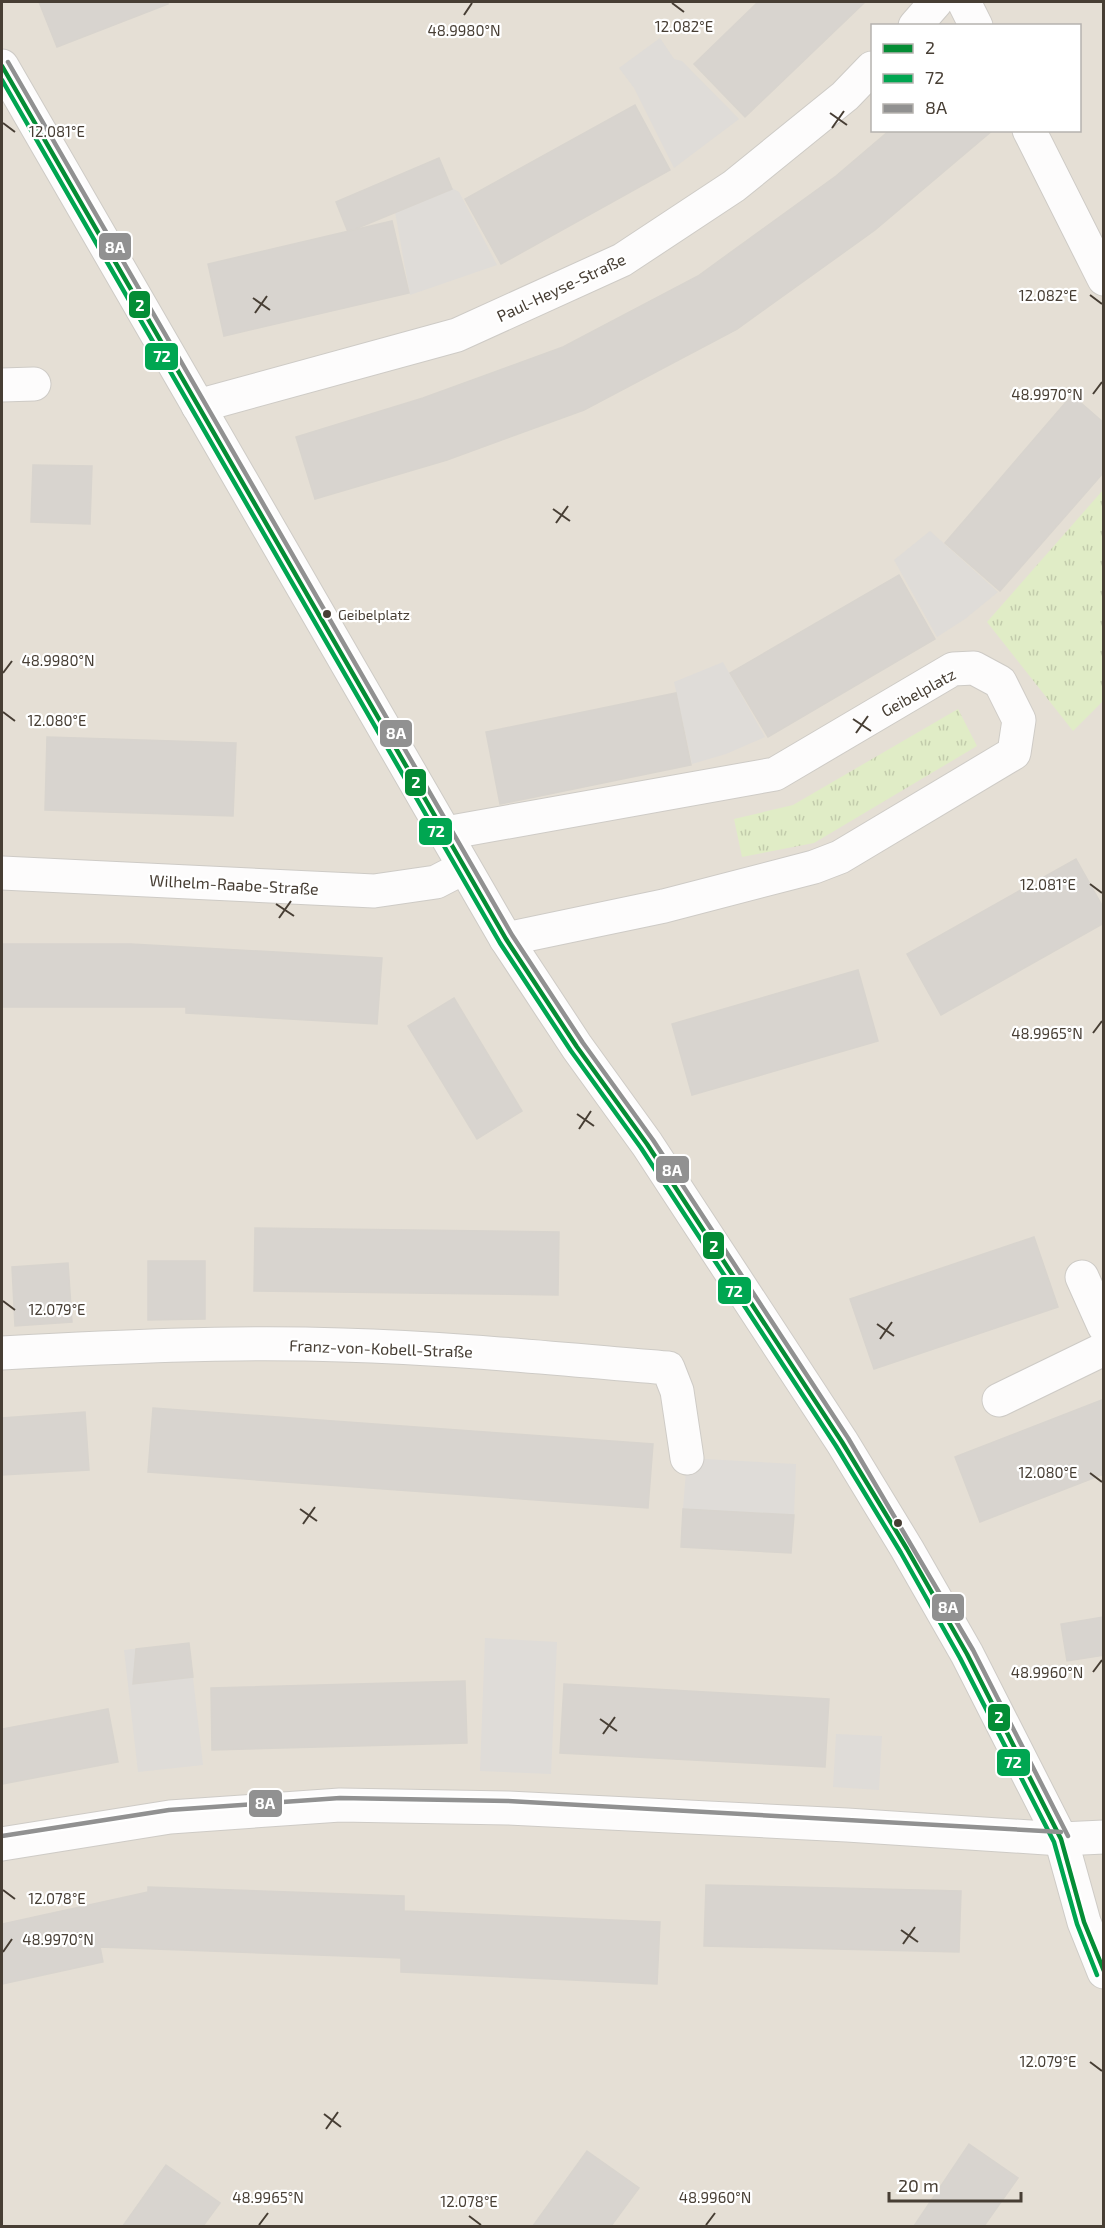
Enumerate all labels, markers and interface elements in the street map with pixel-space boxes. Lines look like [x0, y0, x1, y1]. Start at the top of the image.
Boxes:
text: 12.082°E [655, 17, 713, 35]
text: 48.9980°N [427, 21, 501, 39]
legend [871, 24, 1081, 132]
text: 2 [925, 36, 935, 58]
text: 72 [925, 66, 944, 88]
text: 8A [925, 96, 948, 118]
text: 12.081°E [29, 122, 85, 140]
line badge: 8A [98, 232, 132, 261]
text: 8A [105, 237, 126, 256]
street label: Paul-Heyse-Straße [494, 249, 628, 325]
text: 12.082°E [1019, 286, 1077, 304]
line badge: 2 [128, 290, 151, 319]
text: 2 [135, 295, 145, 314]
line badge: 72 [144, 342, 179, 371]
text: 72 [153, 346, 171, 365]
text: 48.9970°N [1011, 385, 1083, 403]
place label: Geibelplatz [338, 606, 410, 623]
marker: Geibelplatz [321, 608, 333, 620]
text: 48.9980°N [21, 651, 95, 669]
street label: Geibelplatz [877, 664, 959, 720]
text: 12.080°E [28, 711, 86, 729]
line badge: 8A [379, 719, 413, 748]
text: 8A [386, 723, 407, 742]
line badge: 2 [404, 768, 427, 797]
text: 2 [411, 772, 421, 791]
line badge: 72 [418, 817, 453, 846]
text: 72 [427, 821, 445, 840]
street label: Wilhelm-Raabe-Straße [149, 870, 319, 898]
text: 12.081°E [1020, 875, 1076, 893]
text: 48.9965°N [1011, 1024, 1083, 1042]
line badge: 8A [655, 1155, 690, 1184]
text: 8A [662, 1160, 683, 1179]
line badge: 2 [702, 1231, 725, 1260]
text: 2 [709, 1236, 719, 1255]
line badge: 72 [717, 1276, 752, 1305]
text: 72 [725, 1281, 743, 1300]
text: 12.079°E [29, 1300, 86, 1318]
street label: Franz-von-Kobell-Straße [289, 1335, 473, 1361]
text: 12.080°E [1019, 1463, 1077, 1481]
unlabelled marker [892, 1517, 904, 1529]
line badge: 8A [931, 1593, 965, 1622]
text: 8A [938, 1597, 959, 1616]
text: 48.9960°N [1011, 1663, 1083, 1681]
line badge: 2 [987, 1703, 1011, 1732]
text: 2 [994, 1707, 1004, 1726]
line badge: 72 [996, 1748, 1031, 1777]
text: 72 [1004, 1752, 1022, 1771]
line badge: 8A [248, 1789, 283, 1818]
text: 8A [255, 1793, 276, 1812]
text: 12.078°E [28, 1889, 86, 1907]
text: 48.9970°N [22, 1930, 94, 1948]
text: 12.079°E [1020, 2052, 1077, 2070]
scale bar [889, 2165, 1021, 2203]
text: 20 m [898, 2174, 939, 2196]
text: 48.9965°N [232, 2188, 304, 2206]
text: 48.9960°N [679, 2188, 751, 2206]
text: 12.078°E [440, 2192, 498, 2210]

